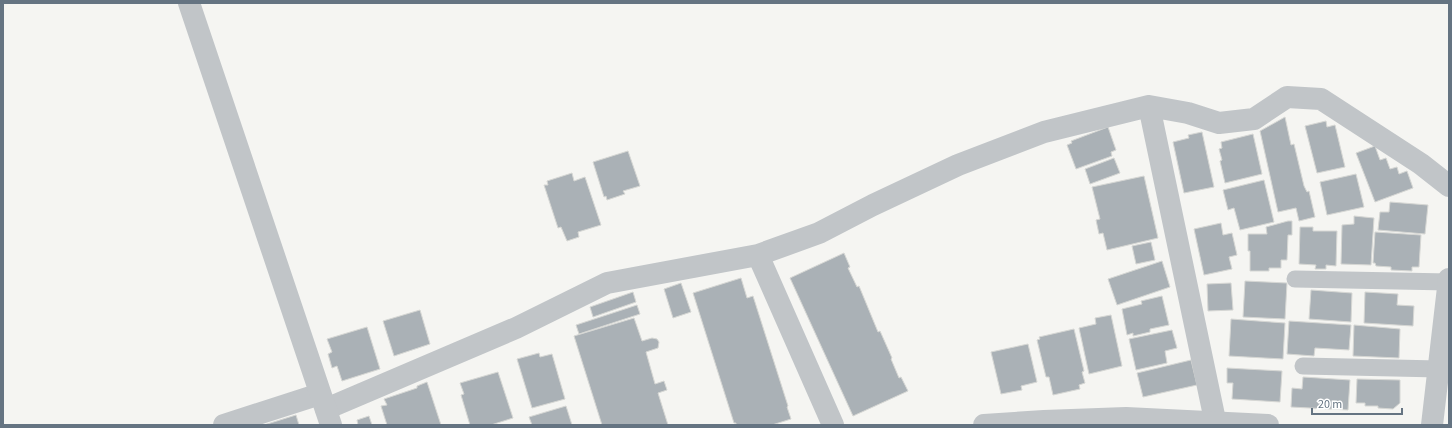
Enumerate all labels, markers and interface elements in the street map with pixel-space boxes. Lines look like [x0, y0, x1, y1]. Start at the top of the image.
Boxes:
scale bar [1312, 390, 1402, 416]
text: 20 m [1318, 396, 1342, 413]

